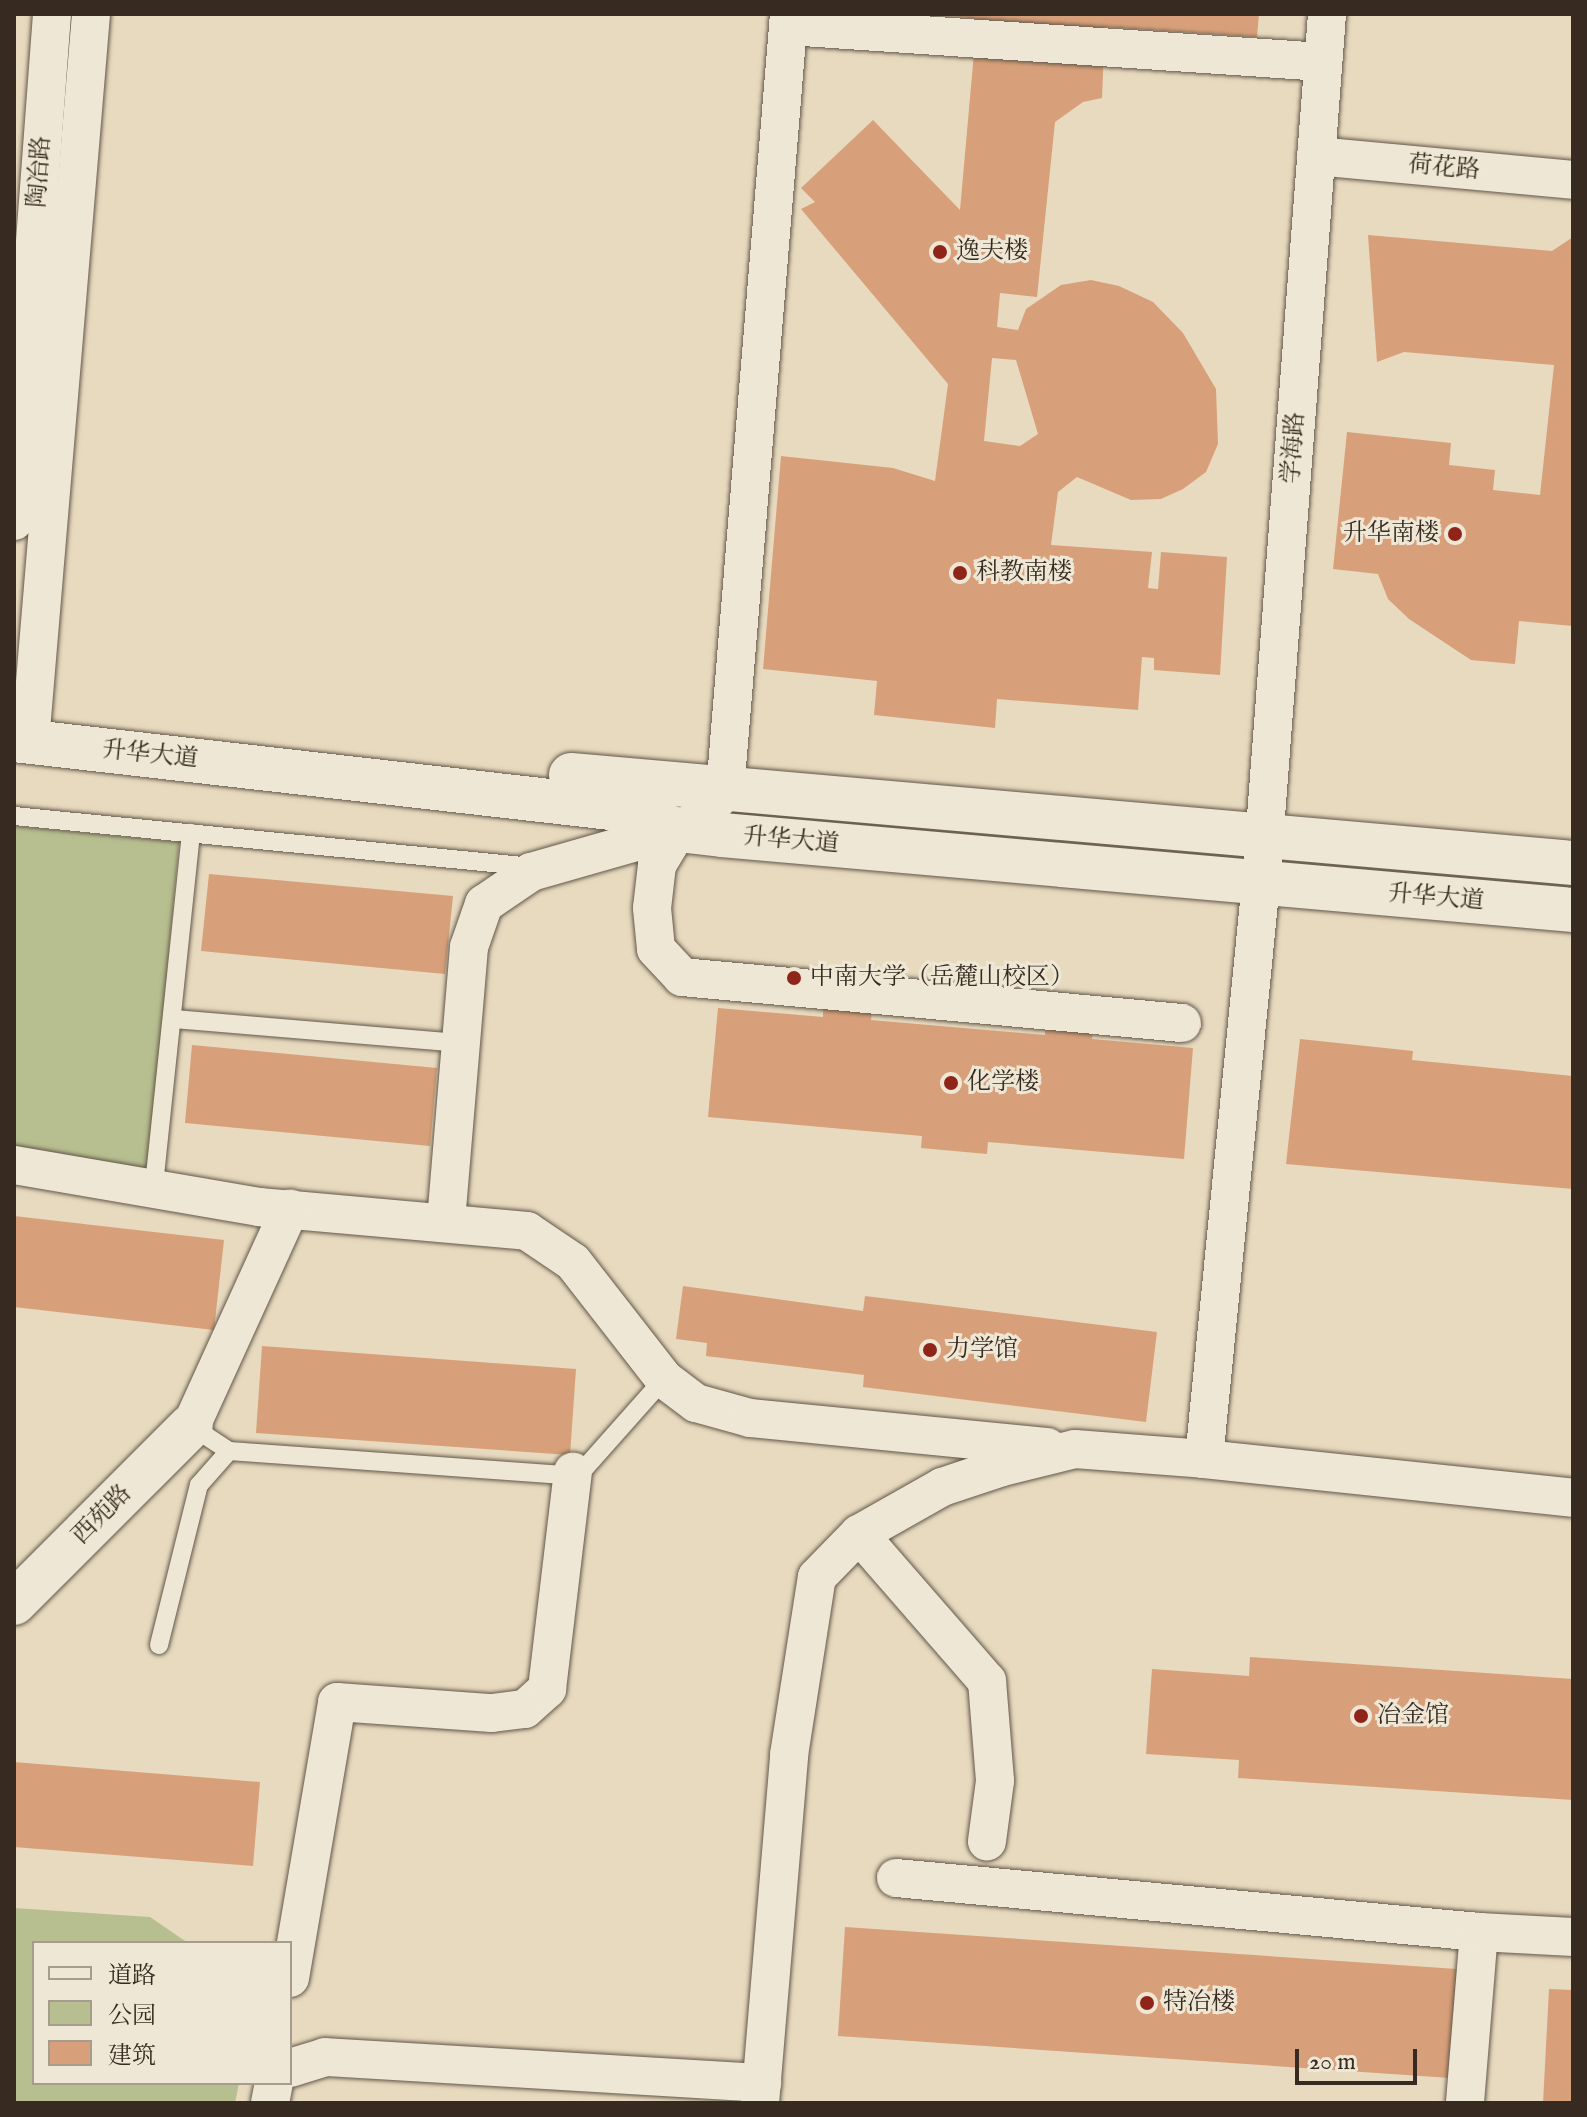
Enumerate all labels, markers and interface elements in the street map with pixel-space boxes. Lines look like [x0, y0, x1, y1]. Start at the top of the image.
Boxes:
street label: 陶冶路 [23, 135, 57, 209]
street label: 荷花路 [1407, 151, 1481, 185]
place label: 逸夫楼 [956, 238, 1028, 266]
marker: 逸夫楼 [931, 243, 949, 261]
street label: 学海路 [1277, 411, 1311, 485]
place label: 升华南楼 [1343, 520, 1439, 548]
marker: 升华南楼 [1446, 525, 1464, 543]
place label: 科教南楼 [976, 559, 1072, 587]
marker: 科教南楼 [951, 564, 969, 582]
street label: 升华大道 [101, 736, 199, 774]
street label: 升华大道 [742, 822, 840, 860]
street label: 升华大道 [1387, 879, 1485, 917]
place label: 中南大学（岳麓山校区） [810, 964, 1074, 992]
marker: 中南大学（岳麓山校区） [785, 969, 803, 987]
place label: 化学楼 [967, 1069, 1039, 1097]
marker: 化学楼 [942, 1074, 960, 1092]
place label: 力学馆 [946, 1336, 1018, 1364]
marker: 力学馆 [921, 1341, 939, 1359]
street label: 西苑路 [66, 1479, 138, 1551]
place label: 冶金馆 [1377, 1702, 1449, 1730]
marker: 冶金馆 [1352, 1707, 1370, 1725]
legend [32, 1941, 292, 2085]
text: 道路 [108, 1961, 156, 1992]
place label: 特冶楼 [1163, 1989, 1235, 2017]
marker: 特冶楼 [1138, 1994, 1156, 2012]
text: 公园 [108, 2001, 156, 2032]
scale bar [1299, 2033, 1421, 2083]
text: 建筑 [108, 2041, 156, 2072]
text: 20 m [1309, 2047, 1356, 2078]

